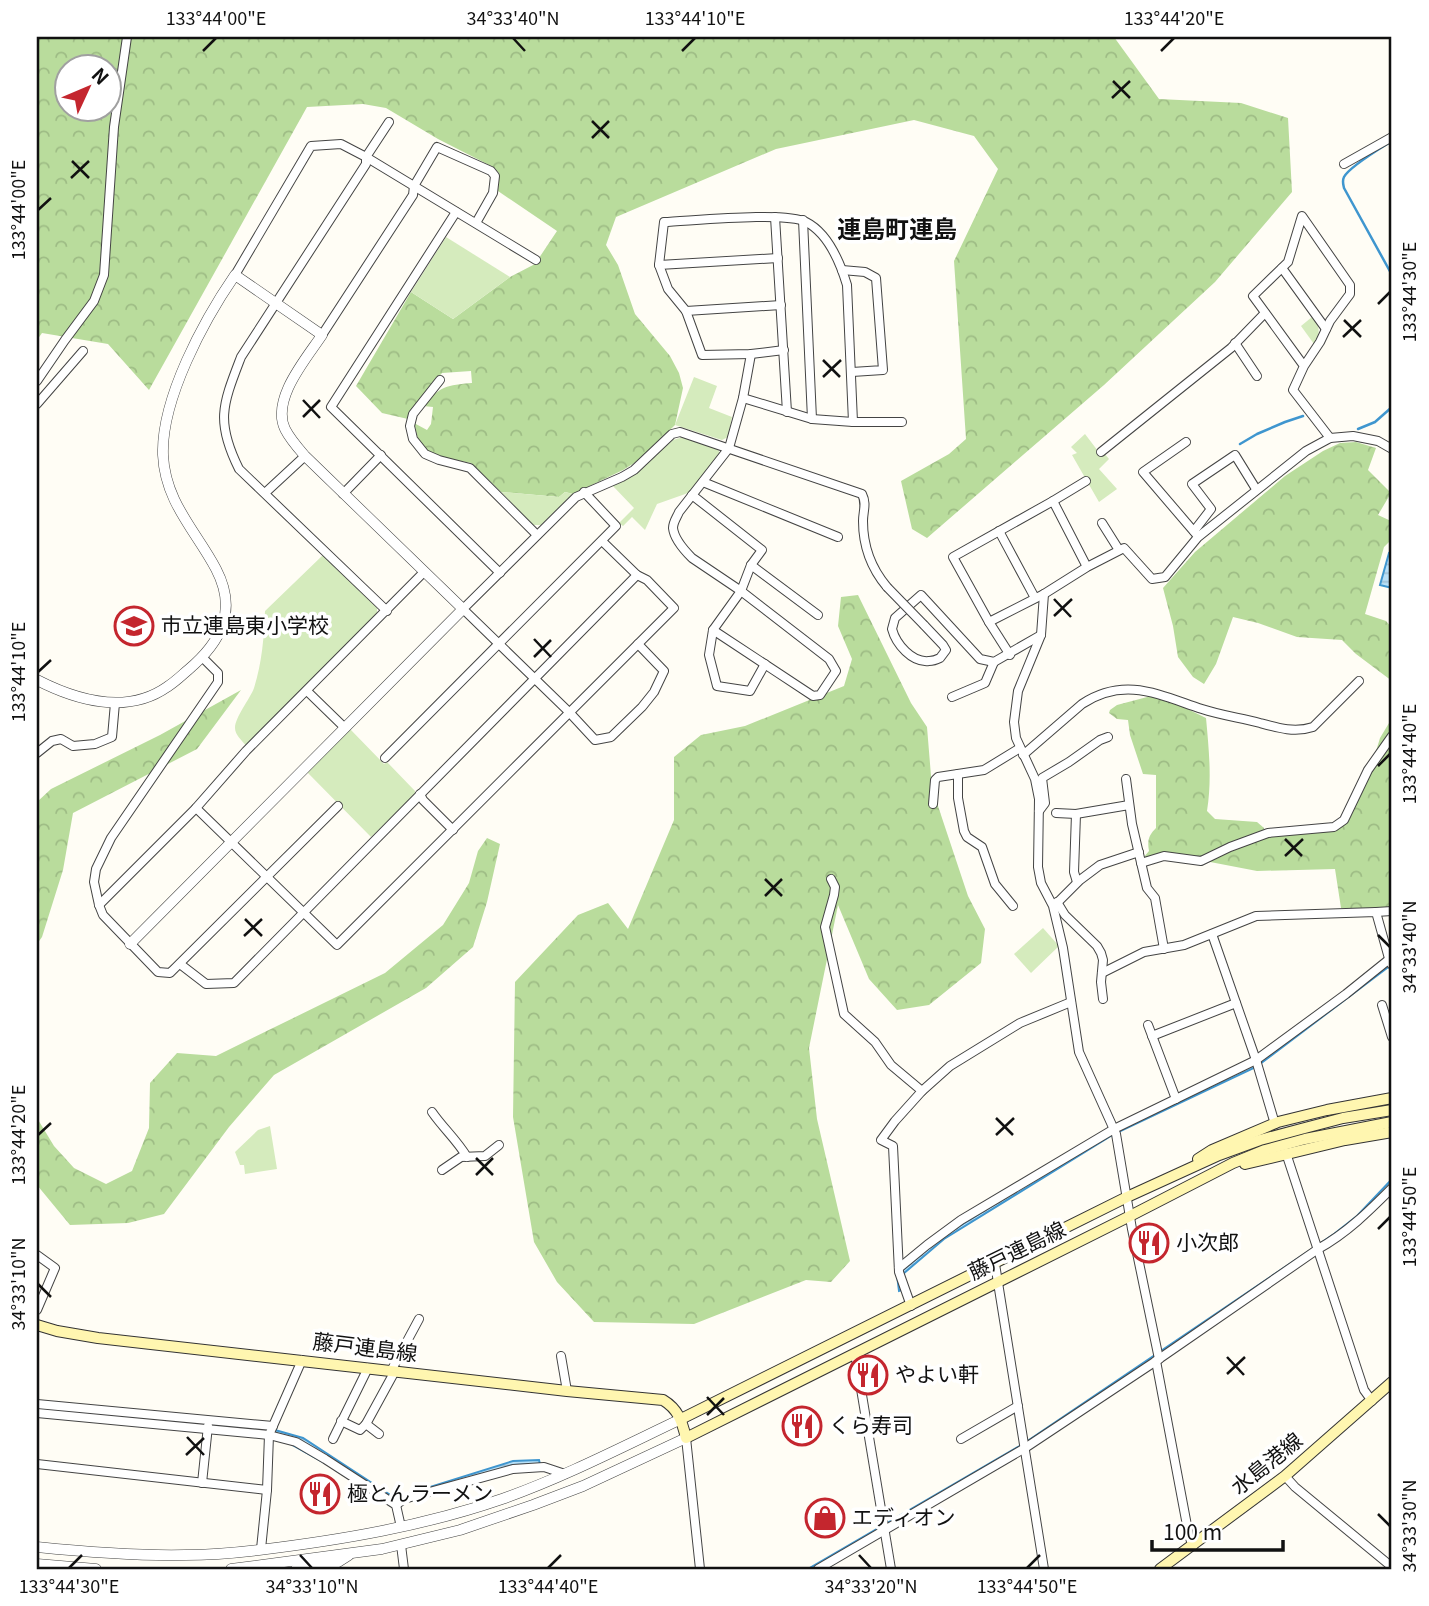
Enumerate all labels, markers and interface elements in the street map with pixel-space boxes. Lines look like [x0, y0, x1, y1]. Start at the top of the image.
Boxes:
text: 133°44'00"E [166, 4, 266, 30]
text: 34°33'40"N [466, 4, 560, 30]
text: 133°44'10"E [645, 4, 745, 30]
text: 133°44'20"E [1124, 4, 1224, 30]
north arrow [52, 52, 122, 122]
text: N [87, 61, 116, 90]
text: 133°44'00"E [4, 160, 30, 260]
district label: 連島町連島 [837, 210, 957, 245]
text: 133°44'30"E [1395, 242, 1421, 342]
school or university icon: 市立連島東小学校 [113, 605, 155, 647]
place label: 市立連島東小学校 [161, 609, 329, 639]
text: 133°44'10"E [4, 622, 30, 722]
text: 133°44'40"E [1395, 704, 1421, 804]
text: 34°33'40"N [1395, 900, 1421, 994]
text: 133°44'20"E [4, 1085, 30, 1185]
text: 133°44'50"E [1395, 1167, 1421, 1267]
street label: 藤戸連島線 [962, 1213, 1070, 1286]
restaurant icon: 小次郎 [1128, 1222, 1170, 1264]
place label: 小次郎 [1176, 1226, 1239, 1256]
text: 34°33'10"N [4, 1237, 30, 1331]
street label: 藤戸連島線 [311, 1325, 419, 1367]
restaurant icon: やよい軒 [847, 1354, 889, 1396]
place label: やよい軒 [895, 1358, 979, 1388]
restaurant icon: くら寿司 [781, 1405, 823, 1447]
place label: くら寿司 [829, 1409, 913, 1439]
street label: 水島港線 [1224, 1424, 1308, 1501]
restaurant icon: 極とんラーメン [299, 1473, 341, 1515]
place label: 極とんラーメン [347, 1477, 493, 1507]
text: 34°33'30"N [1395, 1479, 1421, 1573]
shop icon: エディオン [804, 1497, 846, 1539]
place label: エディオン [852, 1501, 956, 1531]
scale bar [1152, 1508, 1284, 1552]
text: 100 m [1163, 1516, 1222, 1546]
text: 133°44'30"E [19, 1572, 119, 1598]
text: 34°33'10"N [265, 1572, 359, 1598]
text: 133°44'40"E [498, 1572, 598, 1598]
text: 34°33'20"N [824, 1572, 918, 1598]
text: 133°44'50"E [977, 1572, 1077, 1598]

